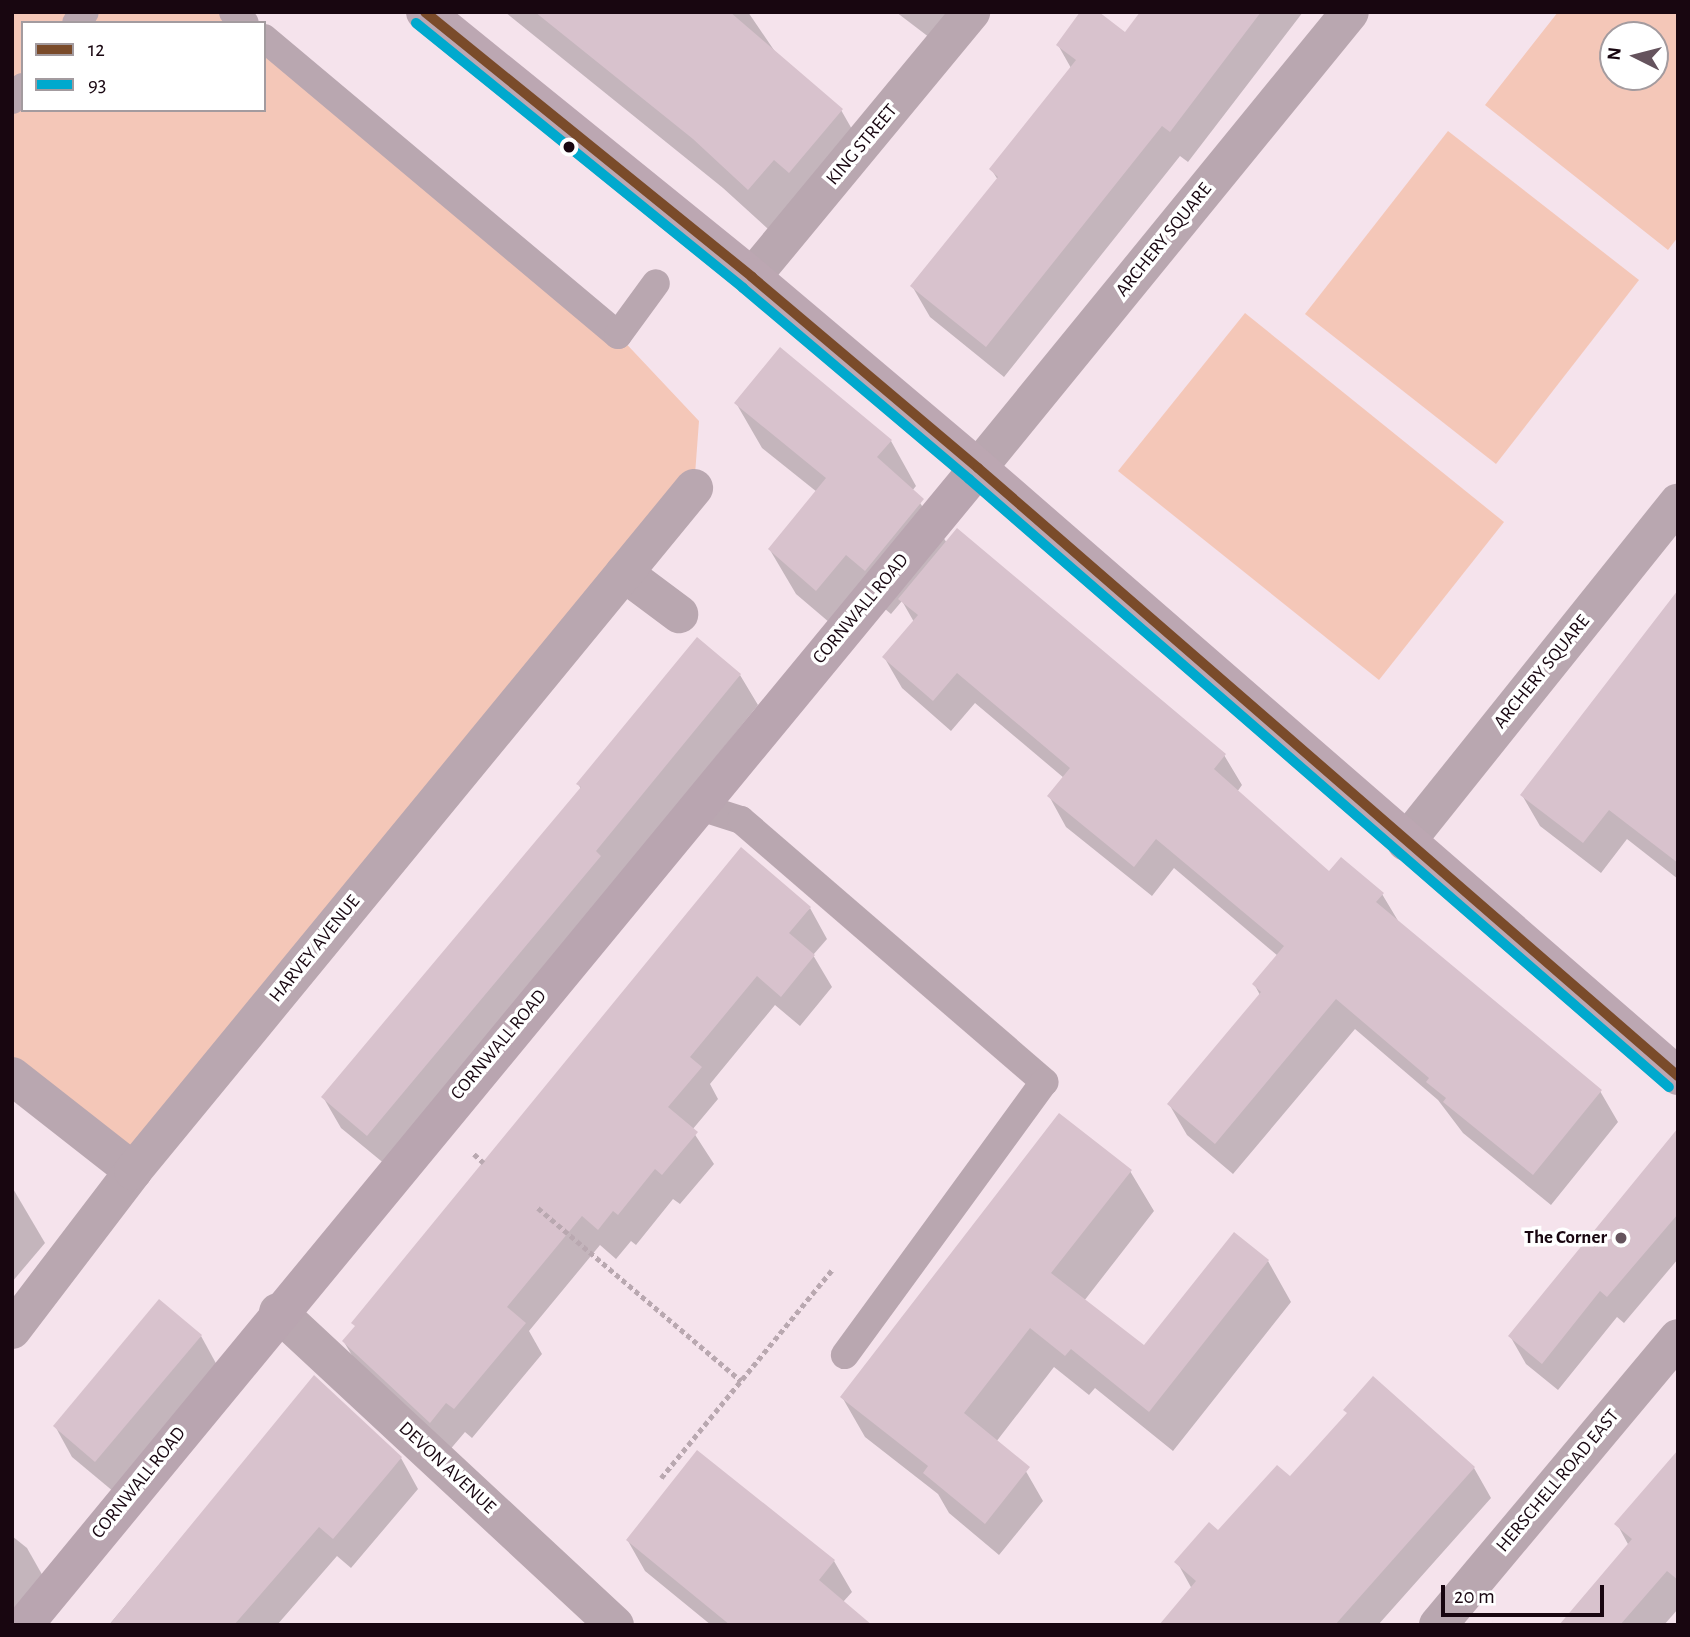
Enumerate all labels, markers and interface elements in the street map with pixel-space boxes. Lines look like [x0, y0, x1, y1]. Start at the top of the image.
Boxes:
legend [21, 21, 266, 112]
north arrow [1599, 21, 1669, 91]
text: 12 [88, 39, 105, 60]
text: N [1604, 46, 1625, 62]
text: 93 [88, 74, 107, 95]
street label: KING STREET [822, 100, 902, 190]
unlabelled marker [562, 140, 576, 154]
street label: ARCHERY SQUARE [1111, 178, 1217, 302]
street label: CORNWALL ROAD [808, 549, 914, 669]
street label: ARCHERY SQUARE [1489, 610, 1595, 734]
street label: HARVEY AVENUE [265, 891, 365, 1007]
street label: CORNWALL ROAD [446, 985, 552, 1105]
place label: The Corner [1524, 1227, 1607, 1249]
marker: The Corner [1613, 1230, 1629, 1246]
street label: HERSCHELL ROAD EAST [1492, 1405, 1624, 1557]
street label: DEVON AVENUE [394, 1417, 500, 1519]
street label: CORNWALL ROAD [87, 1423, 191, 1543]
scale bar [1445, 1570, 1608, 1614]
text: 20 m [1454, 1586, 1495, 1607]

